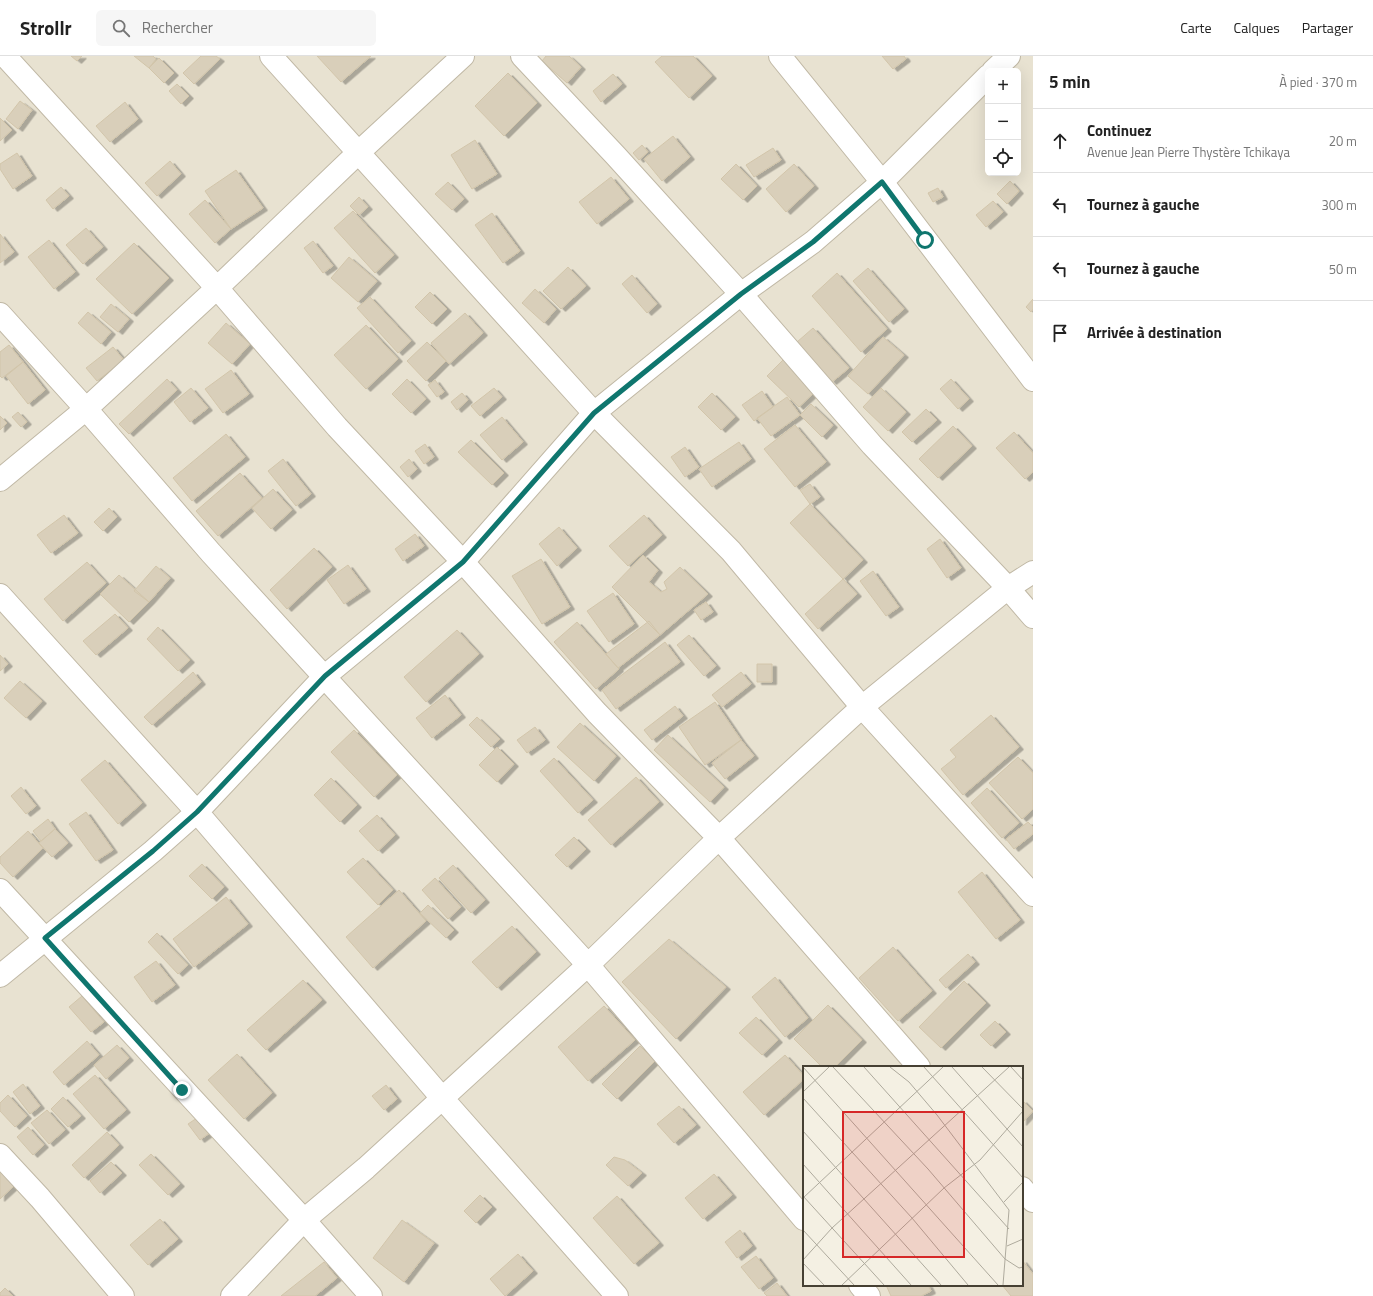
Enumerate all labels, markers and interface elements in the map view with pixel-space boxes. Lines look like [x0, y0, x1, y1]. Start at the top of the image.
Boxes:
search box [96, 10, 376, 46]
text: Strollr [20, 13, 72, 42]
text: Rechercher [142, 16, 213, 39]
icon: search [110, 17, 132, 39]
text: Carte [1180, 17, 1212, 38]
text: Calques [1234, 17, 1280, 38]
text: Partager [1302, 17, 1353, 38]
map controls [985, 68, 1021, 176]
button: + [985, 68, 1021, 104]
text: 5 min [1049, 69, 1090, 95]
text: À pied · 370 m [1279, 72, 1357, 92]
button: − [985, 104, 1021, 140]
text: Continuez [1087, 119, 1152, 142]
icon: ahead [1049, 130, 1071, 152]
text: 20 m [1329, 131, 1357, 151]
button: locate [985, 140, 1021, 176]
text: Avenue Jean Pierre Thystère Tchikaya [1087, 142, 1290, 162]
text: Tournez à gauche [1087, 193, 1199, 216]
icon: left [1049, 194, 1071, 216]
text: 300 m [1321, 195, 1357, 215]
route start [916, 231, 934, 249]
text: Tournez à gauche [1087, 257, 1199, 280]
icon: left [1049, 258, 1071, 280]
text: 50 m [1329, 259, 1357, 279]
text: Arrivée à destination [1087, 321, 1222, 344]
icon: arrive [1049, 322, 1071, 344]
inset map [803, 1066, 1023, 1286]
route end [173, 1081, 191, 1099]

